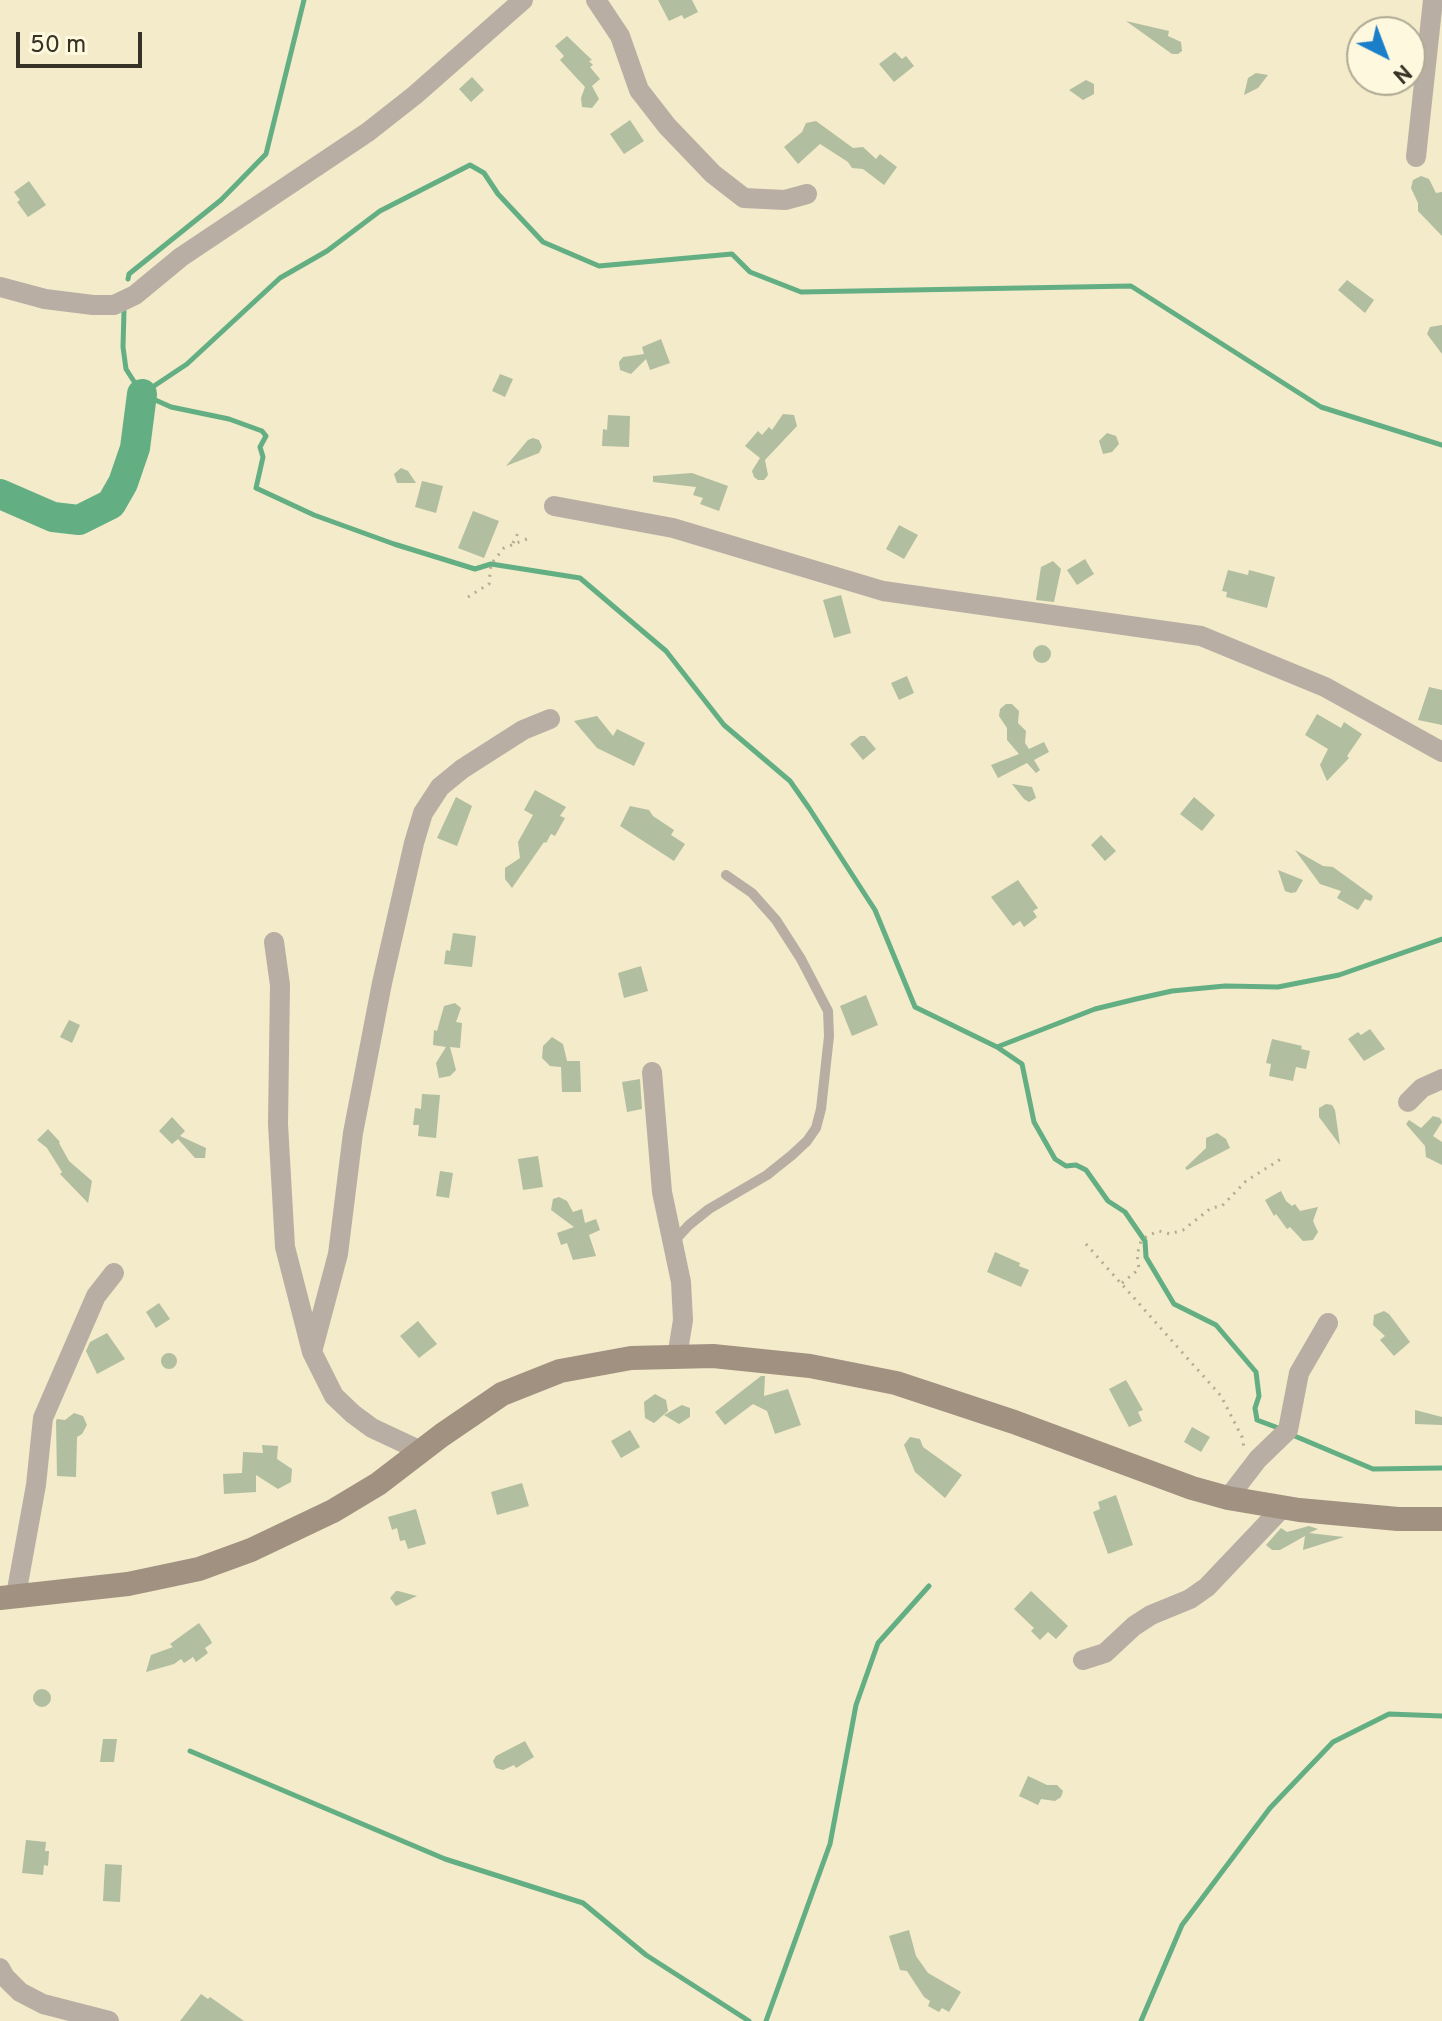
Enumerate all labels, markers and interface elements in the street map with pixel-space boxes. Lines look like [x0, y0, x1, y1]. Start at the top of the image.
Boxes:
scale bar [20, 16, 146, 66]
north arrow [1346, 16, 1426, 96]
text: 50 m [30, 31, 86, 61]
text: N [1386, 57, 1416, 88]

